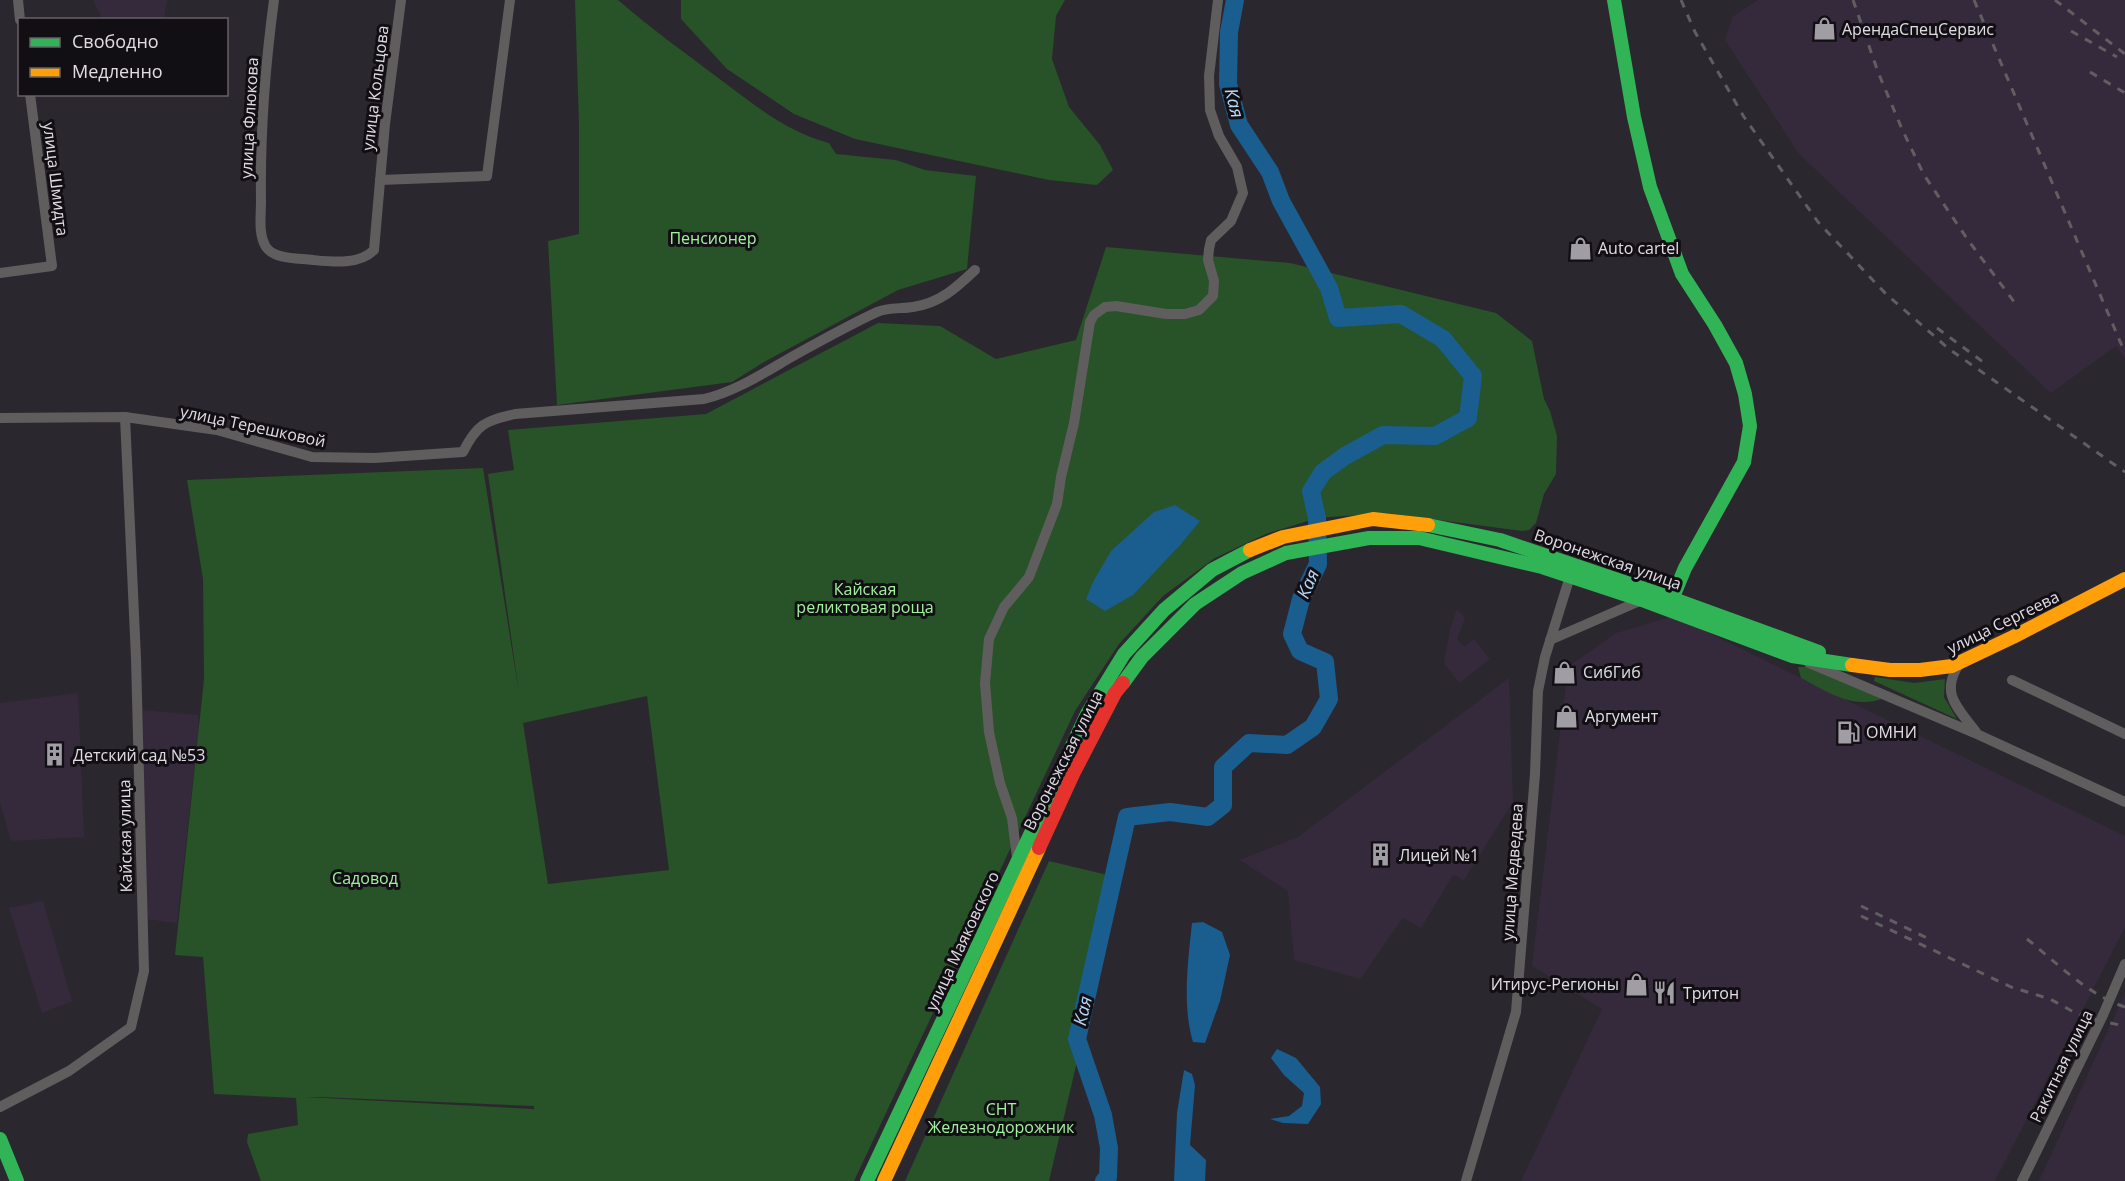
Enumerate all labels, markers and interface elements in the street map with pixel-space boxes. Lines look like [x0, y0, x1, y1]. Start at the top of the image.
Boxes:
shop icon: АрендаСпецСервис [1811, 16, 1837, 42]
legend [18, 18, 228, 96]
place label: АрендаСпецСервис [1842, 18, 1994, 40]
street label: улица Кольцова [356, 24, 394, 152]
text: Свободно [72, 29, 159, 53]
street label: улица Флюкова [235, 57, 263, 179]
text: Медленно [72, 59, 163, 83]
water label: Кая [1220, 85, 1250, 120]
street label: улица Шмидта [38, 121, 74, 237]
park label: Пенсионер [669, 227, 757, 249]
shop icon: Auto cartel [1567, 235, 1593, 261]
place label: Auto cartel [1598, 237, 1679, 259]
street label: улица Терешковой [178, 400, 328, 452]
street label: Воронежская улица [1531, 523, 1685, 595]
water label: Кая [1290, 565, 1324, 602]
park label: Кайская реликтовая роща [796, 578, 934, 618]
street label: улица Сергеева [1943, 585, 2063, 659]
shop icon: СибГиб [1552, 659, 1578, 685]
place label: СибГиб [1583, 661, 1641, 683]
street label: Воронежская улица [1018, 686, 1108, 834]
shop icon: Аргумент [1554, 703, 1580, 729]
place label: Аргумент [1585, 705, 1659, 727]
fuel station icon: ОМНИ [1835, 719, 1861, 745]
place label: ОМНИ [1866, 721, 1917, 743]
building icon: Детский сад №53 [42, 742, 68, 768]
place label: Детский сад №53 [73, 744, 205, 766]
street label: Кайская улица [113, 779, 137, 893]
street label: улица Медведева [1496, 803, 1528, 941]
building icon: Лицей №1 [1368, 842, 1394, 868]
place label: Лицей №1 [1399, 844, 1479, 866]
park label: Садовод [332, 867, 398, 889]
street label: улица Маяковского [920, 868, 1004, 1014]
shop icon: Итирус-Регионы [1624, 971, 1650, 997]
place label: Итирус-Регионы [1491, 973, 1619, 995]
restaurant icon: Тритон [1652, 980, 1678, 1006]
place label: Тритон [1683, 982, 1739, 1004]
water label: Кая [1067, 994, 1097, 1028]
street label: Ракитная улица [2024, 1006, 2098, 1126]
park label: СНТ Железнодорожник [928, 1098, 1075, 1138]

